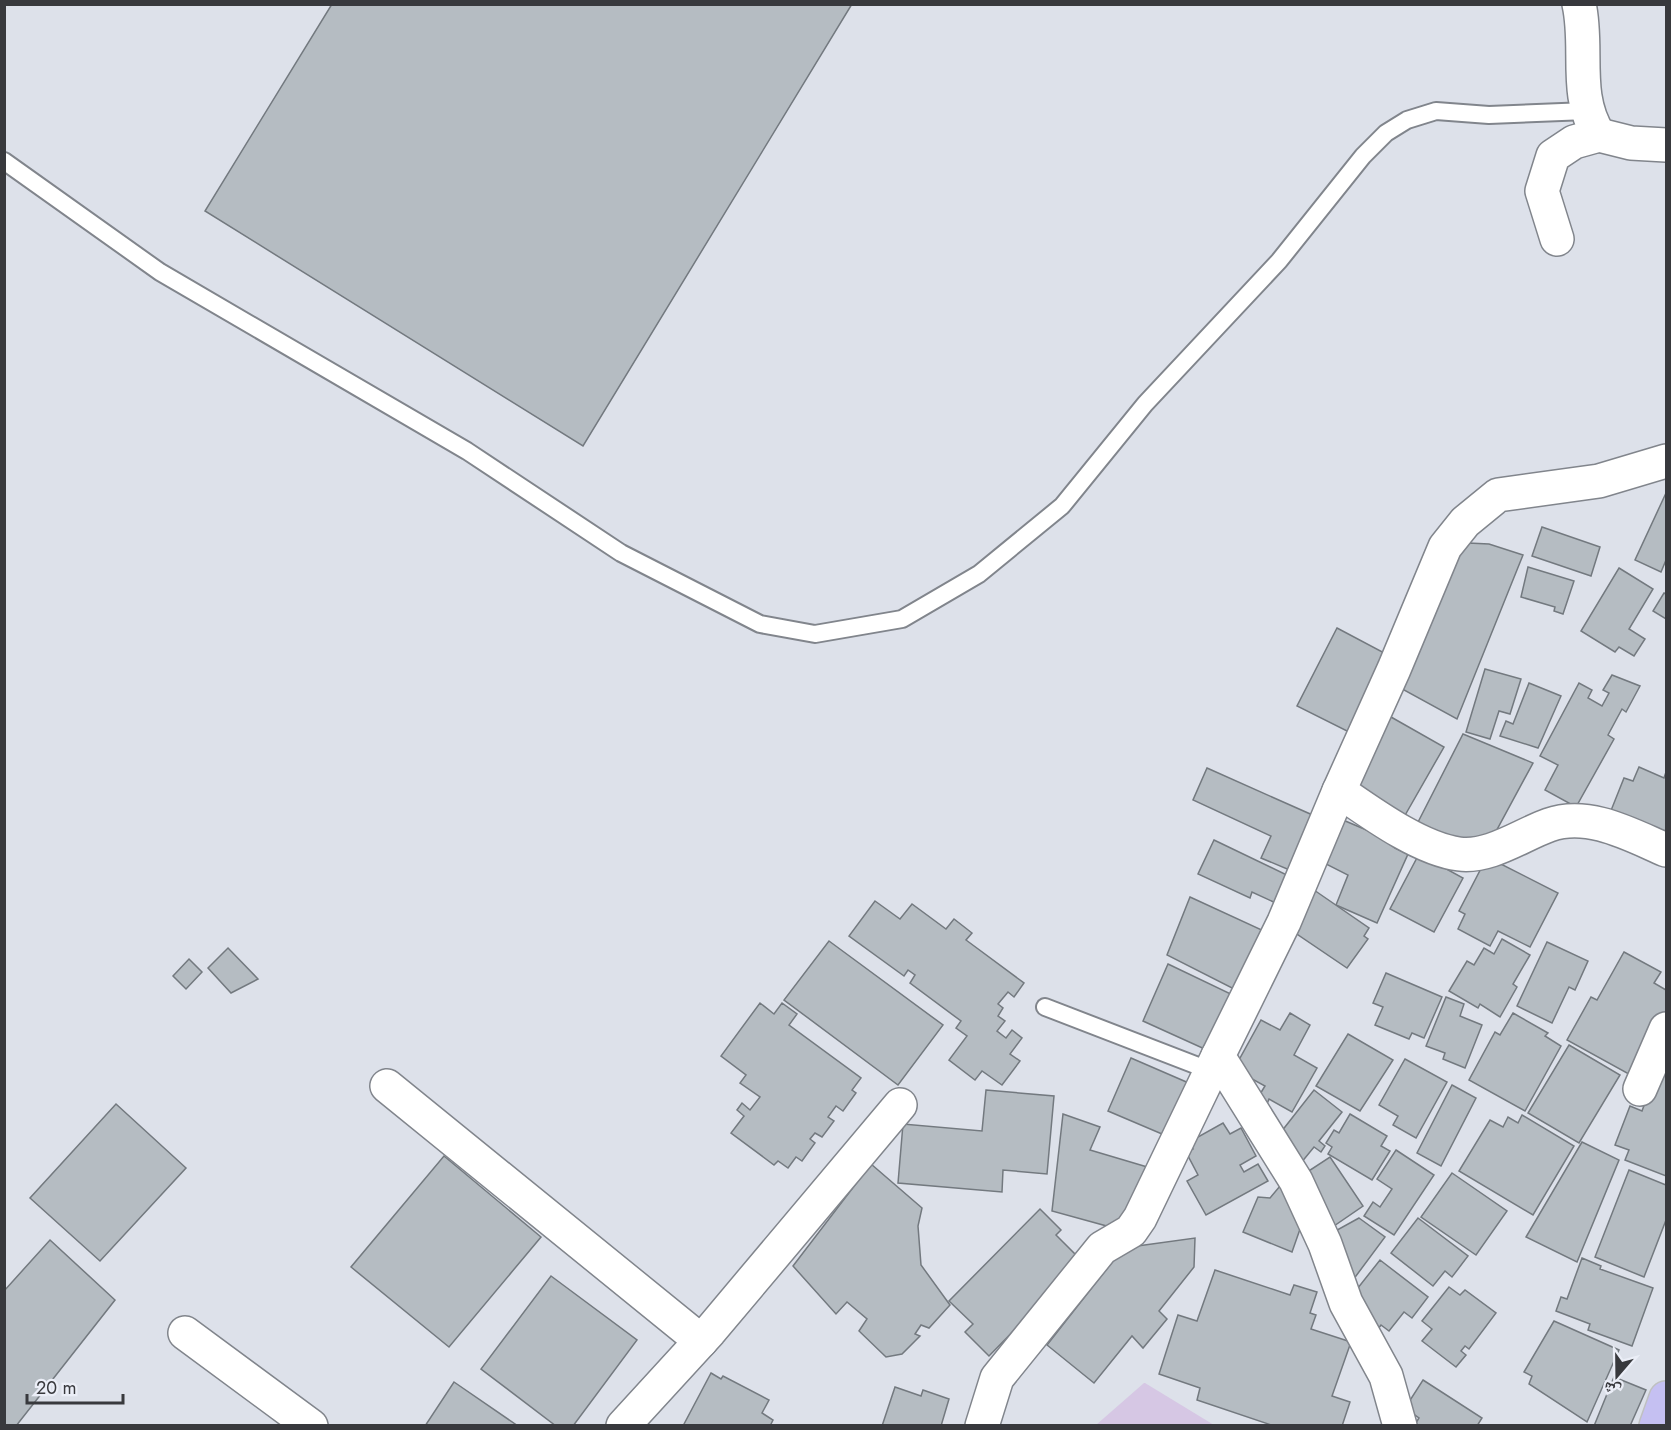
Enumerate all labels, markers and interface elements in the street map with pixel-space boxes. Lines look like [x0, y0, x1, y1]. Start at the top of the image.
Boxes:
north arrow [1587, 1346, 1647, 1406]
scale bar [27, 1367, 123, 1405]
text: 20 m [36, 1375, 76, 1401]
text: ش [1600, 1376, 1624, 1403]

